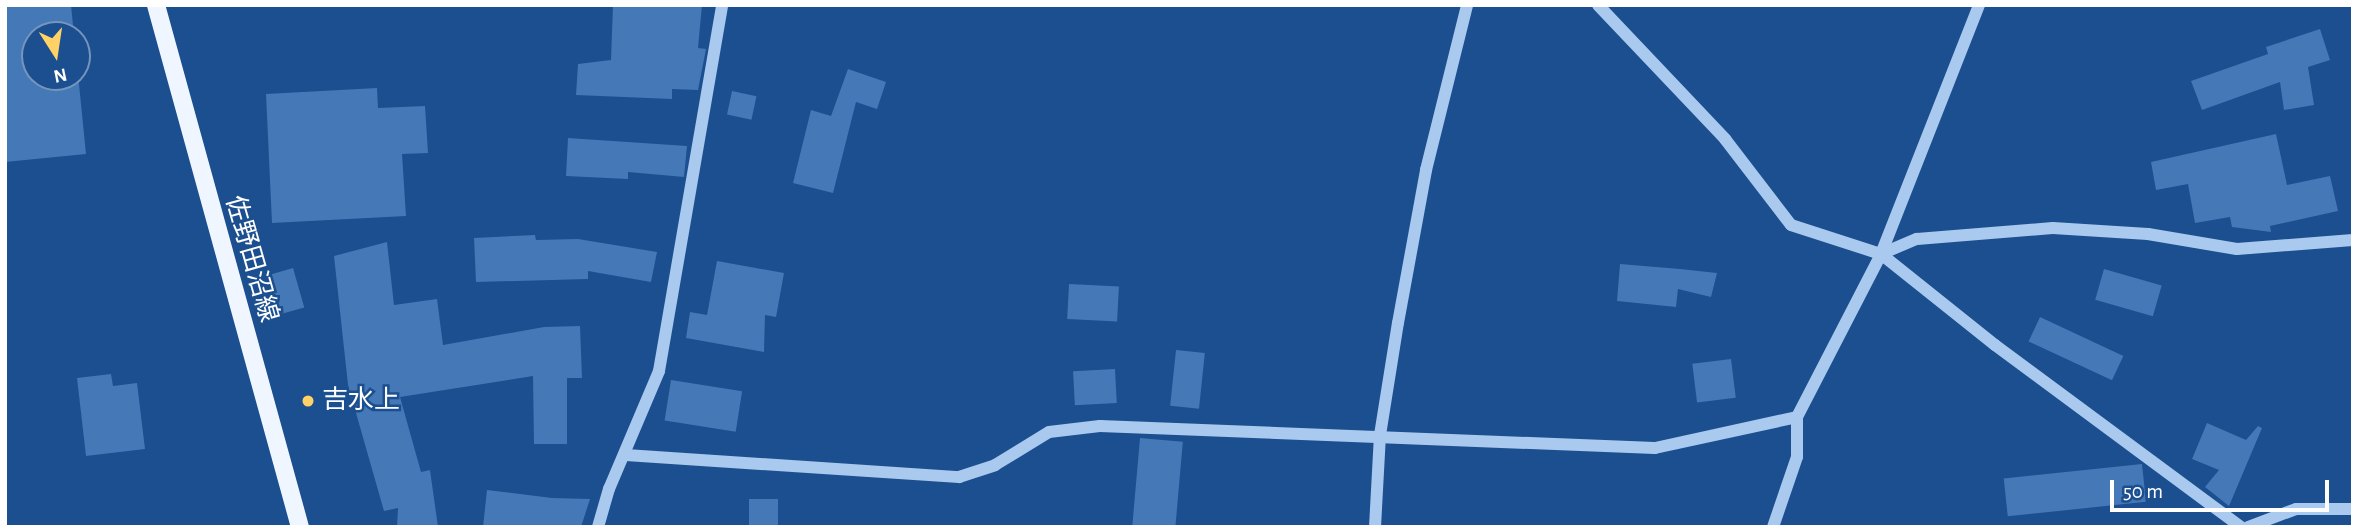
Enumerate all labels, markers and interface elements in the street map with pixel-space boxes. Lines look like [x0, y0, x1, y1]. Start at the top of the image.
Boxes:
north arrow [21, 21, 91, 91]
text: N [52, 64, 68, 86]
street label: 佐野田沼線 [218, 192, 284, 326]
place label: 吉水上 [322, 385, 400, 417]
marker: 吉水上 [300, 393, 316, 409]
scale bar [2113, 466, 2332, 510]
text: 50 m [2123, 481, 2163, 502]

